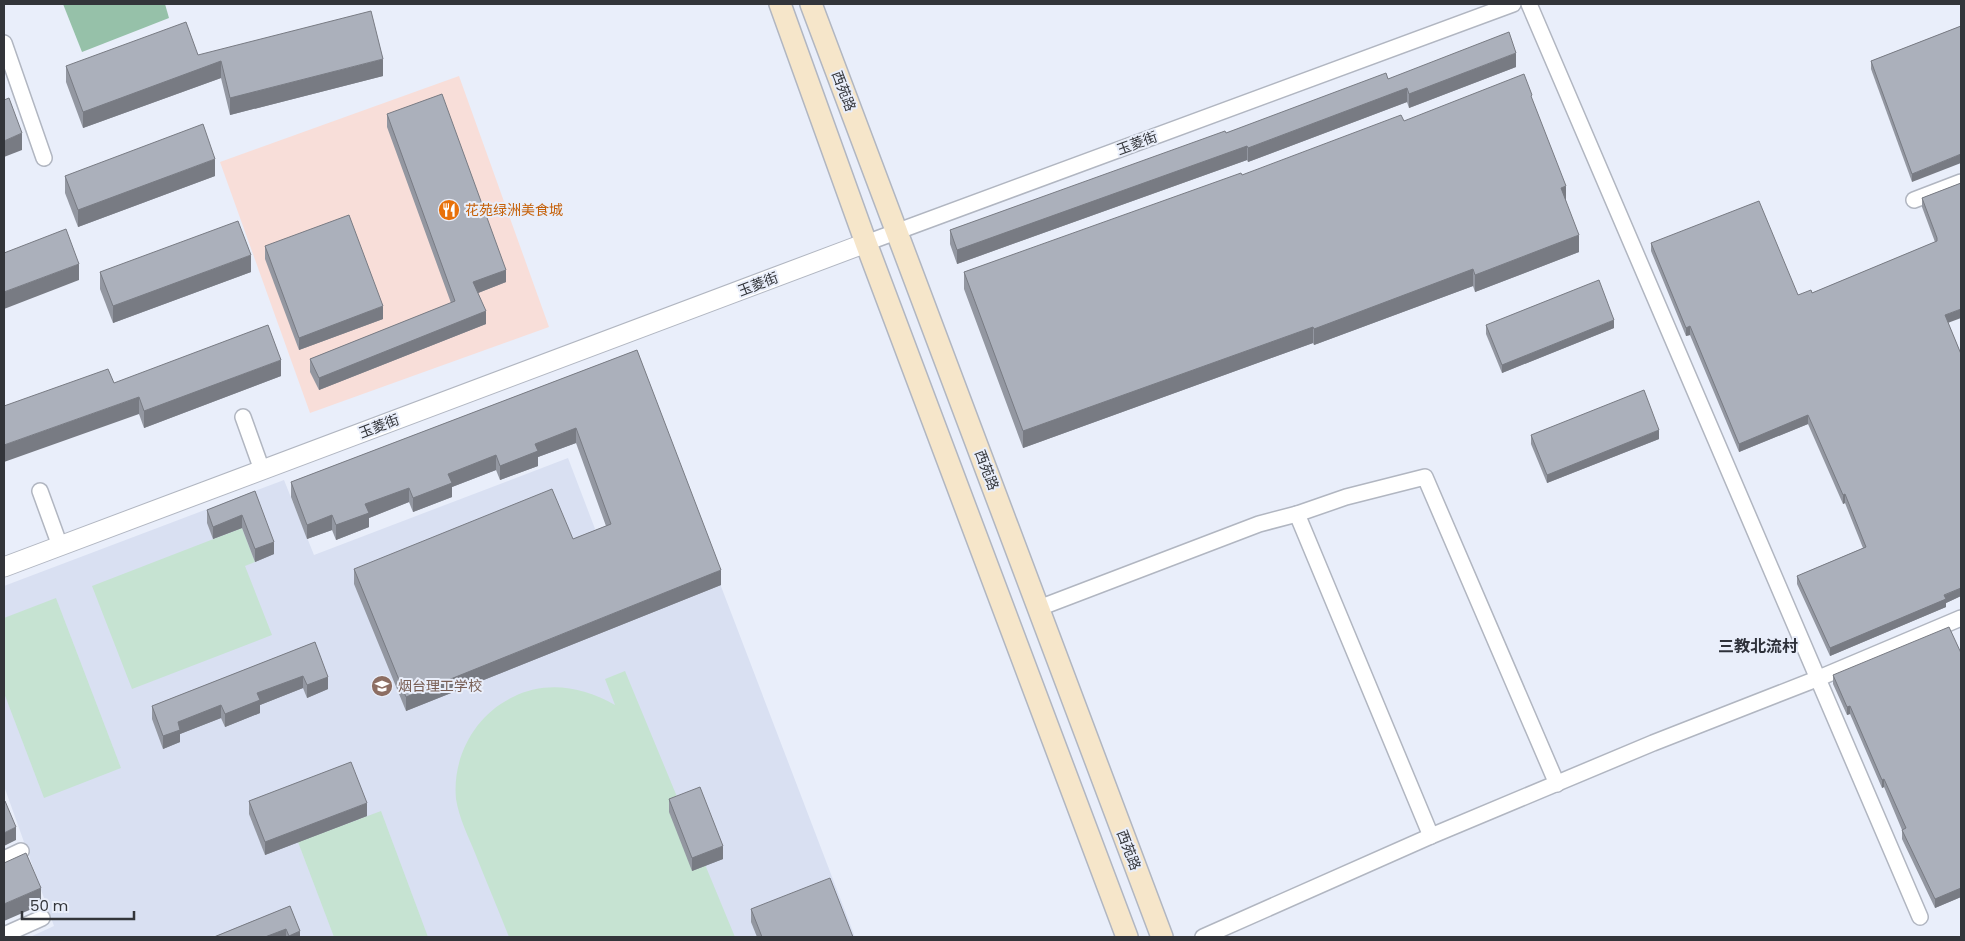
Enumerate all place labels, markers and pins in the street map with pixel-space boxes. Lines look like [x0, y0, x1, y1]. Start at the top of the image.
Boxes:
restaurant icon: 花苑绿洲美食城 [437, 198, 461, 222]
place label: 花苑绿洲美食城 [465, 200, 563, 220]
school or university icon: 烟台理工学校 [370, 674, 394, 698]
place label: 烟台理工学校 [398, 676, 482, 696]

